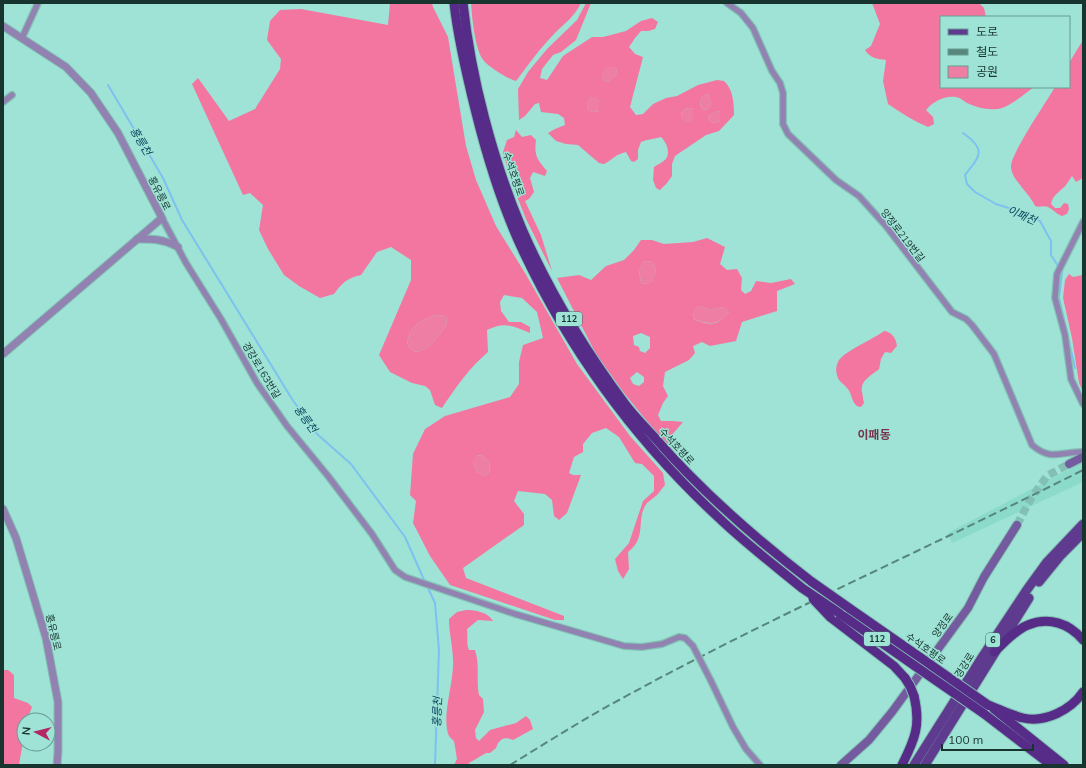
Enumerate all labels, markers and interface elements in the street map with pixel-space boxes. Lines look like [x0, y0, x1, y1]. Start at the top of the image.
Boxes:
legend [940, 16, 1070, 88]
text: 도로 [976, 24, 998, 39]
text: 철도 [976, 44, 998, 59]
text: 공원 [976, 64, 998, 79]
water label: 홍릉천 [127, 124, 156, 159]
street label: 수석호평로 [500, 150, 527, 198]
street label: 홍유릉로 [145, 174, 174, 213]
water label: 이패천 [1005, 203, 1040, 228]
street label: 양정로219번길 [878, 206, 927, 265]
road number: 112 [556, 312, 582, 326]
street label: 경강로163번길 [240, 339, 284, 401]
water label: 홍릉천 [291, 403, 322, 437]
street label: 수석호평로 [656, 425, 697, 468]
district label: 이패동 [857, 427, 891, 442]
street label: 양정로 [929, 610, 956, 640]
street label: 홍유릉로 [43, 613, 64, 652]
street label: 수석호평로 [903, 630, 948, 667]
road number: 112 [864, 632, 890, 646]
road number: 6 [986, 633, 1000, 647]
street label: 경강로 [952, 650, 977, 680]
water label: 홍릉천 [429, 695, 445, 727]
north arrow [16, 712, 56, 752]
text: N [19, 726, 34, 736]
scale bar [942, 726, 1033, 752]
text: 100 m [948, 732, 983, 747]

